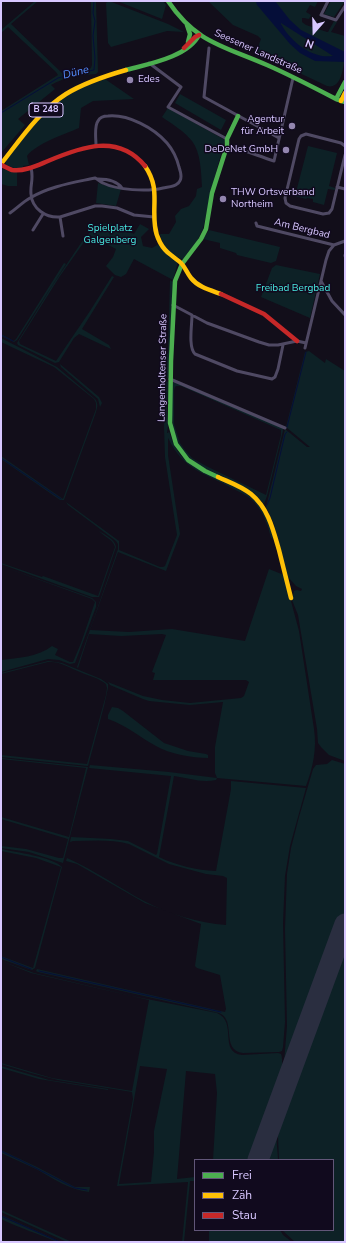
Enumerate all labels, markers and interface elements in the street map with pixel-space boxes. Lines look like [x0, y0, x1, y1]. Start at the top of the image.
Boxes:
north arrow [294, 12, 334, 52]
street label: Seesener Landstraße [212, 27, 304, 77]
text: N [303, 35, 316, 52]
water label: Düne [62, 63, 90, 83]
place label: Edes [138, 74, 160, 86]
marker: Edes [125, 75, 135, 85]
road number: B 248 [29, 103, 63, 117]
place label: Agentur für Arbeit [241, 114, 284, 138]
marker: Agentur für Arbeit [287, 121, 297, 131]
place label: DeDeNet GmbH [204, 144, 278, 156]
marker: DeDeNet GmbH [281, 145, 291, 155]
place label: THW Ortsverband Northeim [231, 187, 315, 210]
marker: THW Ortsverband Northeim [218, 194, 228, 204]
street label: Am Bergbad [273, 216, 331, 242]
park label: Spielplatz Galgenberg [84, 223, 136, 246]
park label: Freibad Bergbad [256, 283, 330, 295]
street label: Langenholtenser Straße [156, 314, 170, 422]
legend [194, 1159, 334, 1231]
text: Frei [232, 1167, 252, 1183]
text: Zäh [232, 1187, 252, 1203]
text: Stau [232, 1207, 257, 1223]

